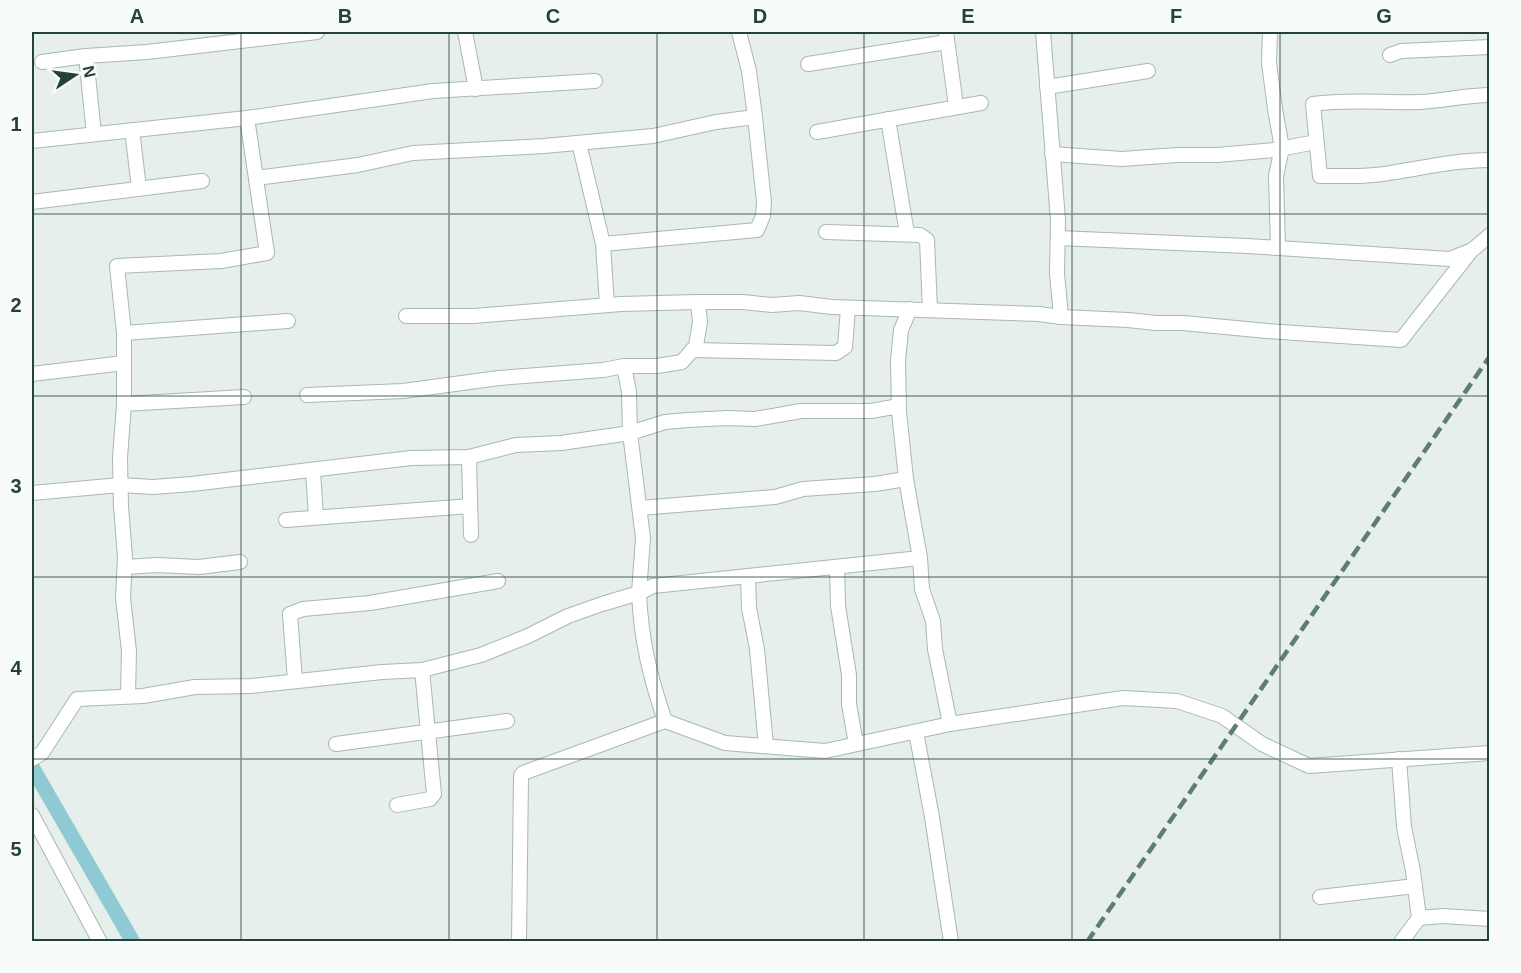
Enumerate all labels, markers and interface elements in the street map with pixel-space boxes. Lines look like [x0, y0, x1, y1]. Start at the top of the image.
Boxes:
text: A [130, 5, 144, 27]
text: B [338, 5, 352, 27]
text: C [546, 5, 560, 27]
text: D [753, 5, 767, 27]
text: E [961, 5, 975, 27]
text: F [1170, 5, 1182, 27]
text: G [1376, 5, 1392, 27]
north arrow [45, 45, 105, 105]
text: N [80, 64, 99, 79]
text: 1 [10, 113, 22, 135]
text: 2 [10, 294, 22, 316]
text: 3 [10, 475, 22, 497]
text: 4 [10, 657, 22, 679]
text: 5 [10, 838, 22, 860]

